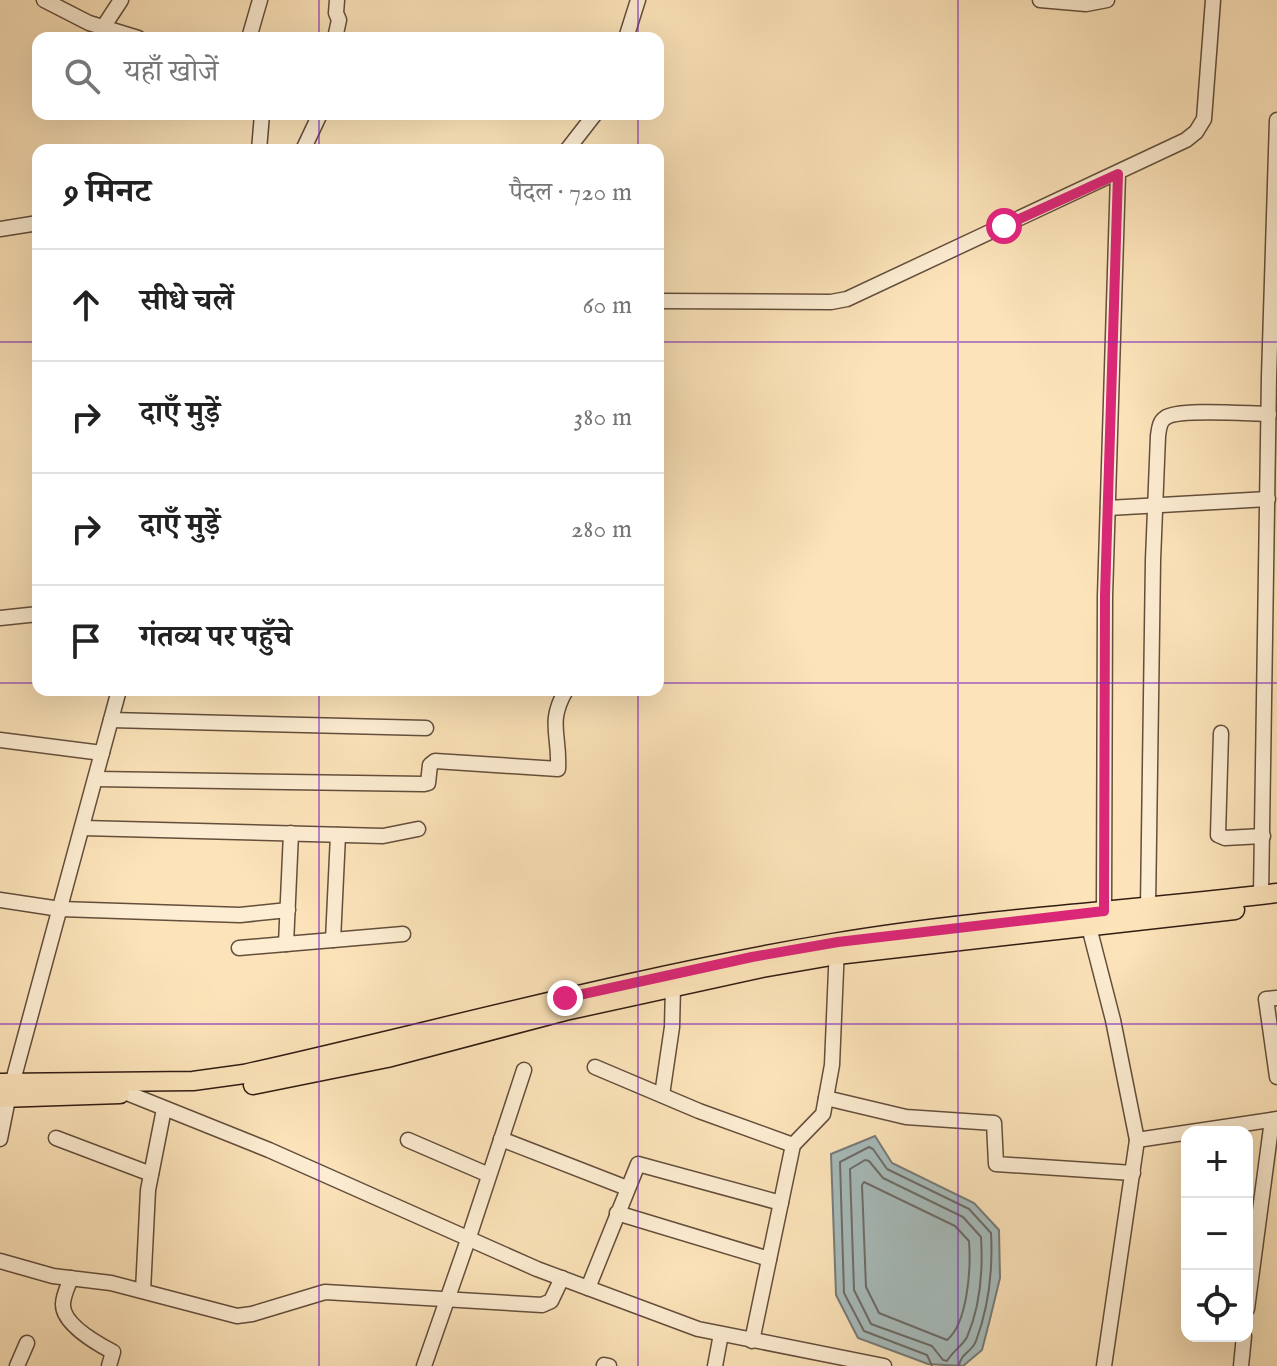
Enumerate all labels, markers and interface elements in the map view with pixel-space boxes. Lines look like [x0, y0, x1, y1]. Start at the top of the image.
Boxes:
search box [32, 32, 664, 120]
icon: search [60, 54, 104, 98]
text: यहाँ खोजें [124, 54, 218, 92]
text: 9 मिनट [64, 171, 151, 214]
text: पैदल · 720 m [510, 176, 632, 209]
route start [986, 208, 1022, 244]
icon: ahead [64, 283, 108, 327]
text: सीधे चलें [140, 283, 234, 321]
text: 60 m [583, 289, 632, 322]
icon: right [64, 395, 108, 439]
text: दाएँ मुड़ें [140, 395, 220, 433]
text: 380 m [574, 401, 632, 434]
icon: right [64, 507, 108, 551]
text: दाएँ मुड़ें [140, 507, 220, 545]
text: 280 m [571, 513, 632, 546]
icon: arrive [64, 619, 108, 663]
text: गंतव्य पर पहुँचे [140, 619, 292, 657]
route end [547, 980, 583, 1016]
map controls [1181, 1126, 1253, 1342]
button: + [1181, 1126, 1253, 1198]
button: − [1181, 1198, 1253, 1270]
button: locate [1181, 1270, 1253, 1342]

